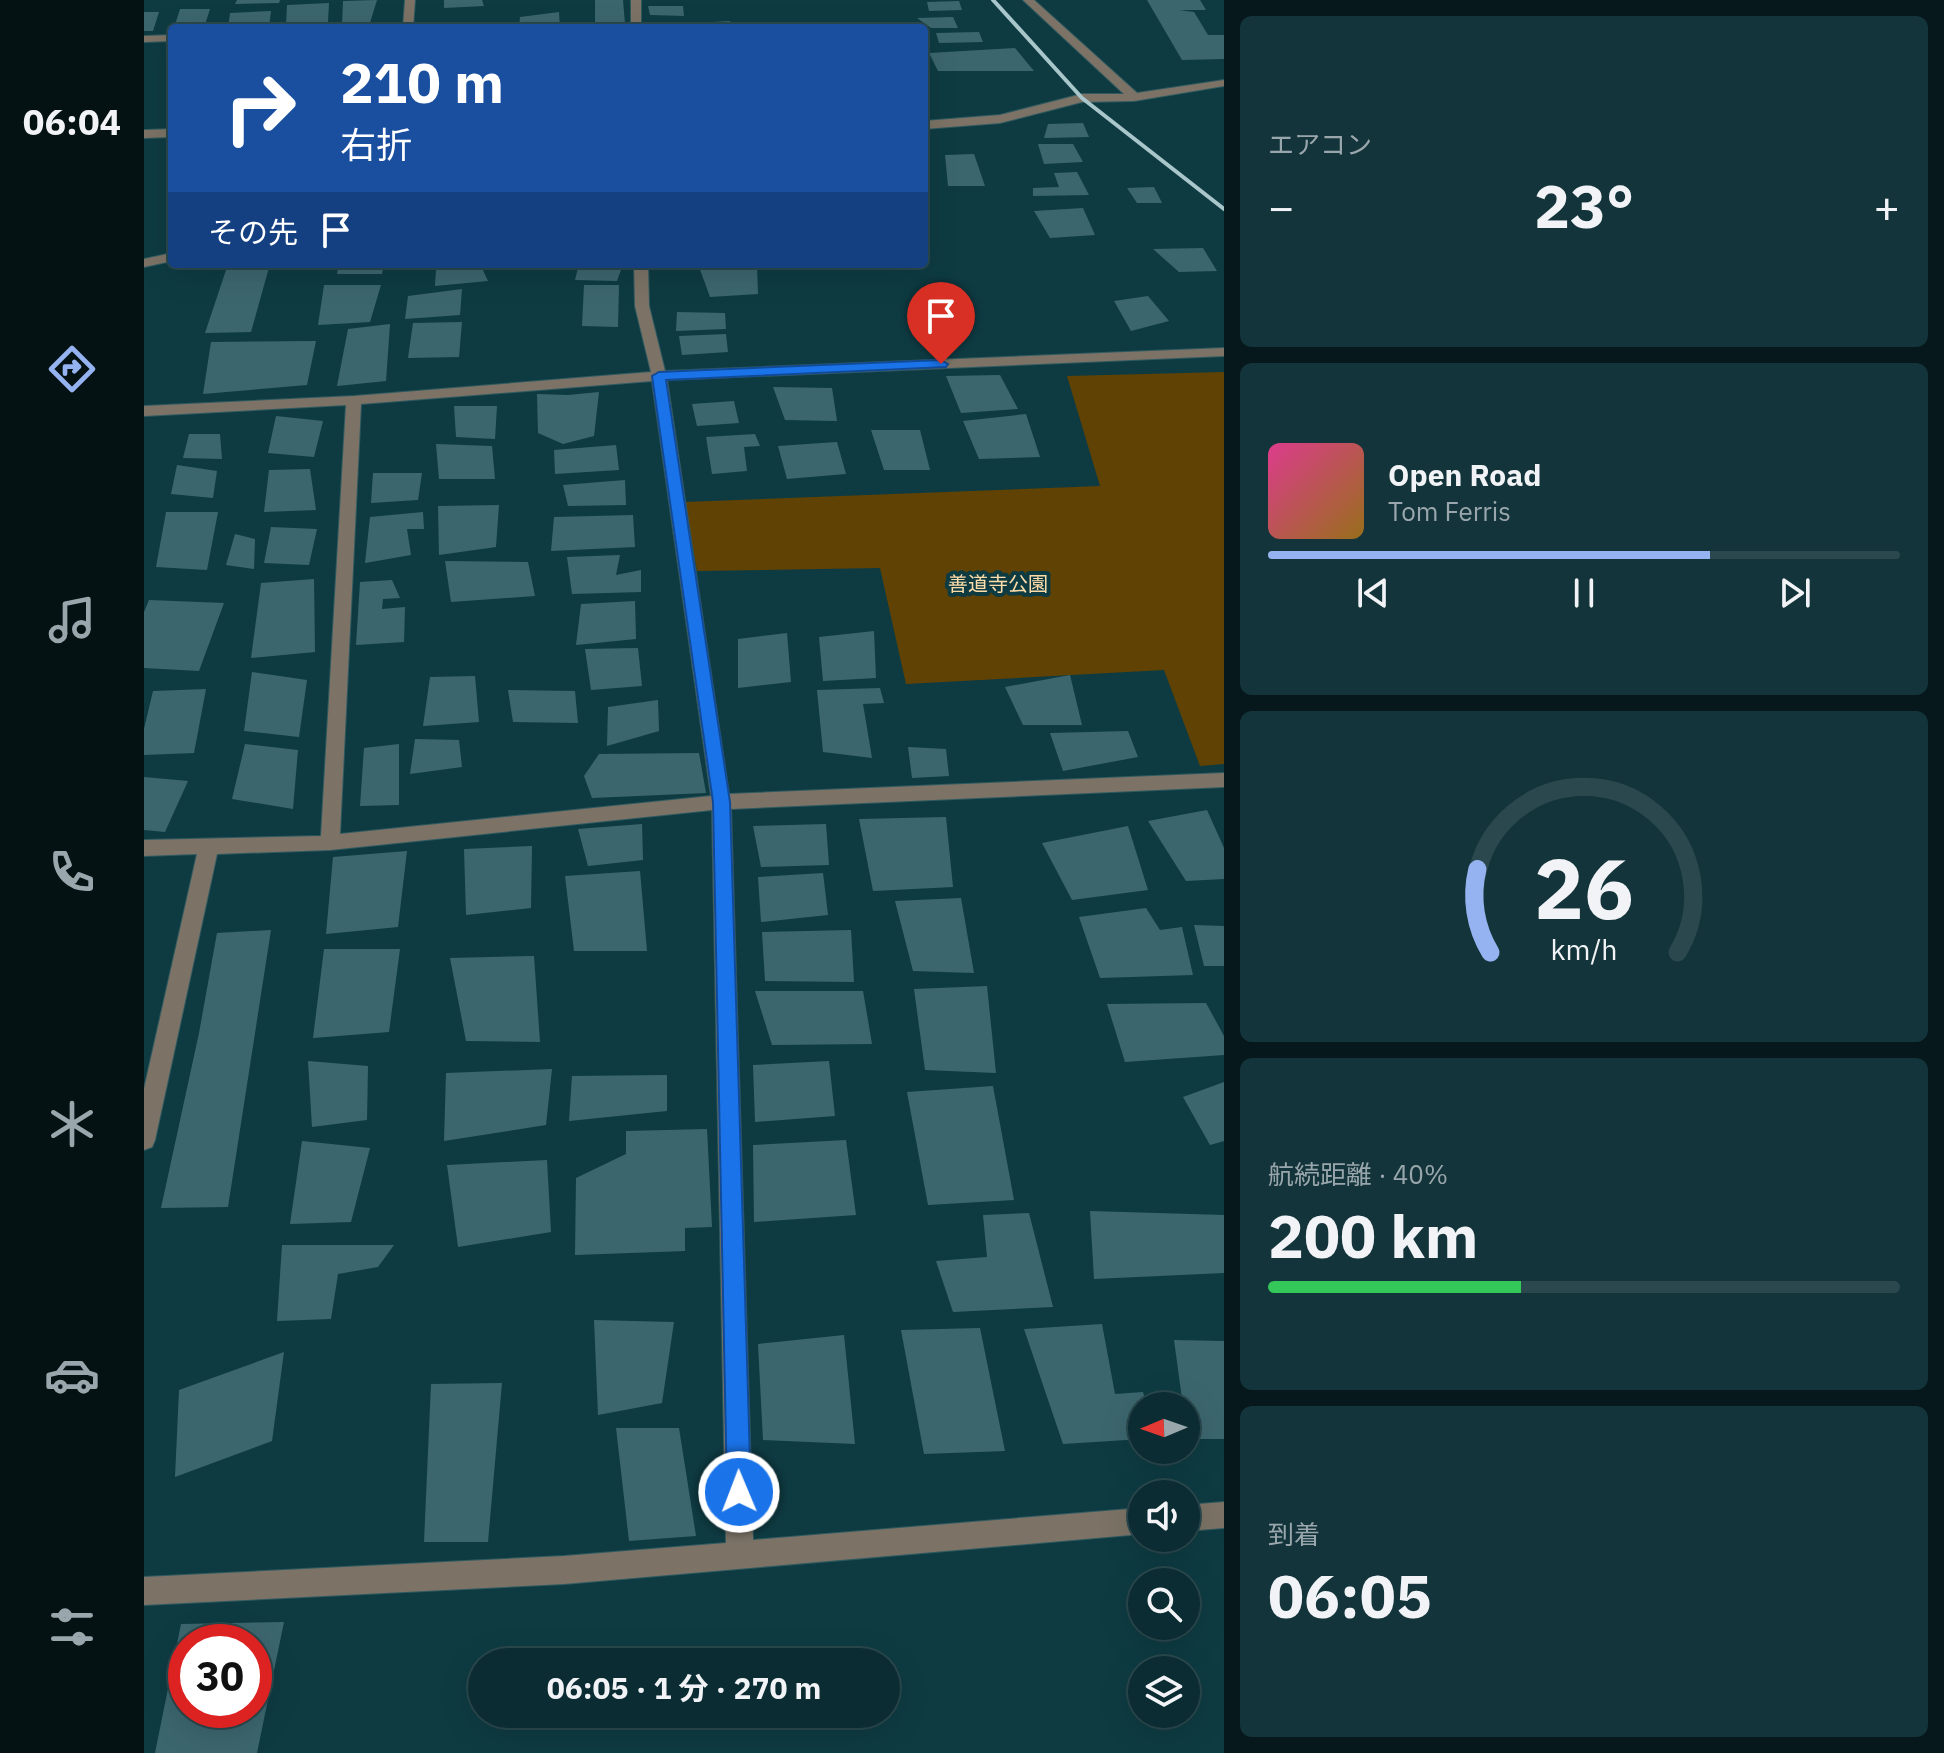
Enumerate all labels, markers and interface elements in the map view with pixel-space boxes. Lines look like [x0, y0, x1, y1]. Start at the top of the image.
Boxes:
text: 210 m [340, 46, 504, 118]
icon: right [208, 56, 312, 160]
text: 06:04 [23, 98, 121, 145]
text: 右折 [340, 121, 412, 168]
text: エアコン [1268, 127, 1372, 161]
text: 23° [1534, 166, 1634, 245]
text: − [1268, 178, 1294, 235]
text: + [1874, 178, 1900, 235]
icon: arrive [314, 208, 358, 252]
text: その先 [208, 212, 298, 251]
pin [907, 282, 975, 364]
icon: arrive [919, 294, 963, 338]
icon: directions [44, 341, 100, 397]
text: Open Road [1388, 455, 1541, 494]
text: Tom Ferris [1388, 494, 1511, 528]
park label: 善道寺公園 [948, 570, 1048, 597]
icon: previous [1351, 571, 1395, 615]
icon: pause [1562, 571, 1606, 615]
icon: next [1773, 571, 1817, 615]
icon: music [44, 592, 100, 648]
text: 26 [1534, 833, 1634, 941]
icon: phone [44, 844, 100, 900]
text: km/h [1550, 931, 1618, 968]
icon: climate [44, 1096, 100, 1152]
text: 航続距離 · 40% [1268, 1157, 1448, 1191]
text: 200 km [1268, 1196, 1478, 1275]
icon: car [44, 1347, 100, 1403]
north arrow [1128, 1392, 1200, 1464]
map controls [1128, 1392, 1200, 1728]
position arrow [697, 1450, 781, 1534]
button: sound [1128, 1480, 1200, 1552]
text: 到着 [1268, 1517, 1320, 1551]
text: 06:05 [1268, 1556, 1432, 1635]
button: search [1128, 1568, 1200, 1640]
icon: filters [44, 1599, 100, 1655]
speed limit sign: 30 [168, 1624, 272, 1728]
button: layers [1128, 1656, 1200, 1728]
text: 06:05 · 1 分 · 270 m [547, 1668, 821, 1707]

